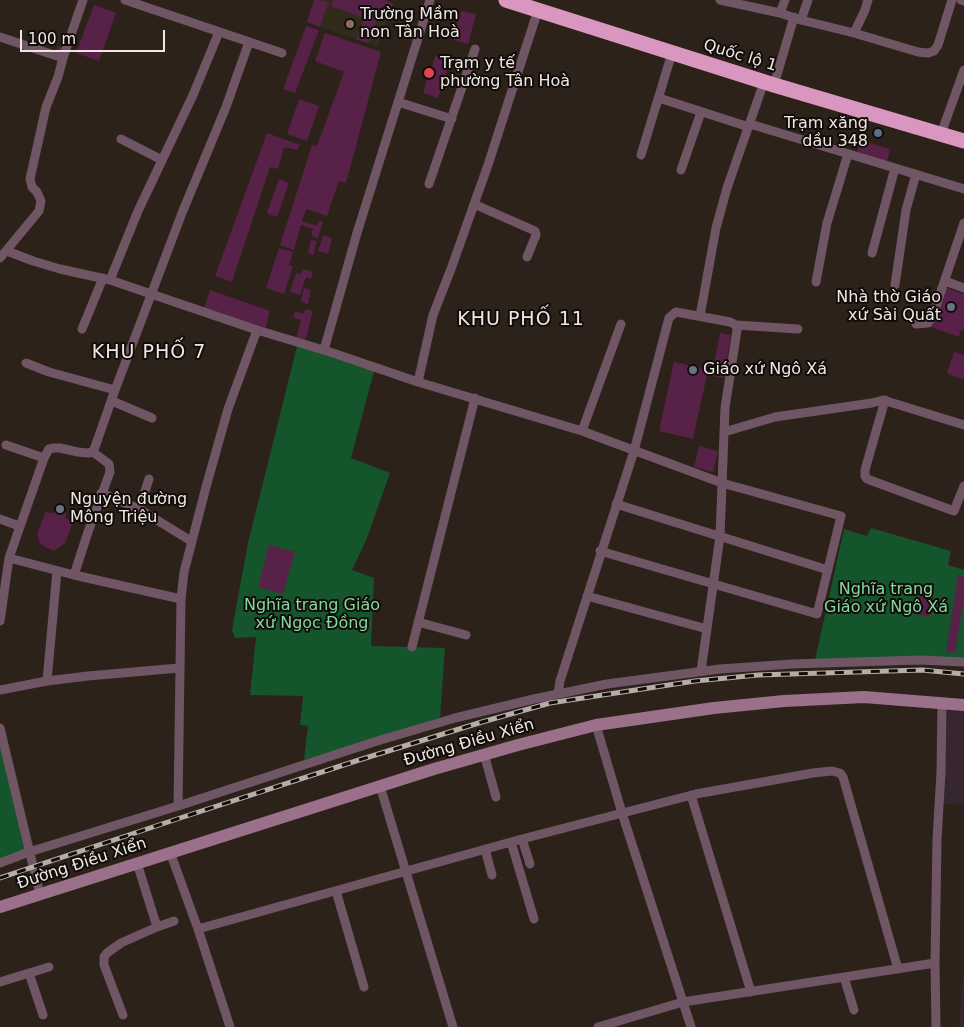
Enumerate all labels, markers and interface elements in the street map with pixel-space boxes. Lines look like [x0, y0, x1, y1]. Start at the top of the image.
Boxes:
place label: Trường Mầm non Tân Hoà [360, 5, 460, 43]
marker: Trường Mầm non Tân Hoà [344, 18, 356, 30]
scale bar [22, 20, 168, 52]
text: 100 m [28, 30, 76, 48]
street label: Quốc lộ 1 [701, 36, 779, 76]
place label: Trạm y tế phường Tân Hoà [440, 54, 570, 92]
marker: Trạm y tế phường Tân Hoà [422, 66, 436, 80]
place label: Trạm xăng dầu 348 [784, 114, 868, 152]
marker: Trạm xăng dầu 348 [872, 127, 884, 139]
place label: Nhà thờ Giáo xứ Sài Quất [836, 288, 941, 326]
marker: Nhà thờ Giáo xứ Sài Quất [945, 301, 957, 313]
district label: KHU PHỐ 11 [456, 309, 586, 331]
district label: KHU PHỐ 7 [91, 342, 207, 364]
place label: Giáo xứ Ngô Xá [703, 360, 827, 380]
marker: Giáo xứ Ngô Xá [687, 364, 699, 376]
place label: Nguyện đường Mông Triệu [70, 490, 187, 528]
marker: Nguyện đường Mông Triệu [54, 503, 66, 515]
park label: Nghĩa trang Giáo xứ Ngô Xá [824, 580, 948, 618]
park label: Nghĩa trang Giáo xứ Ngọc Đồng [244, 596, 380, 634]
street label: Đường Điều Xiển [401, 715, 537, 771]
street label: Đường Điều Xiển [15, 834, 149, 894]

